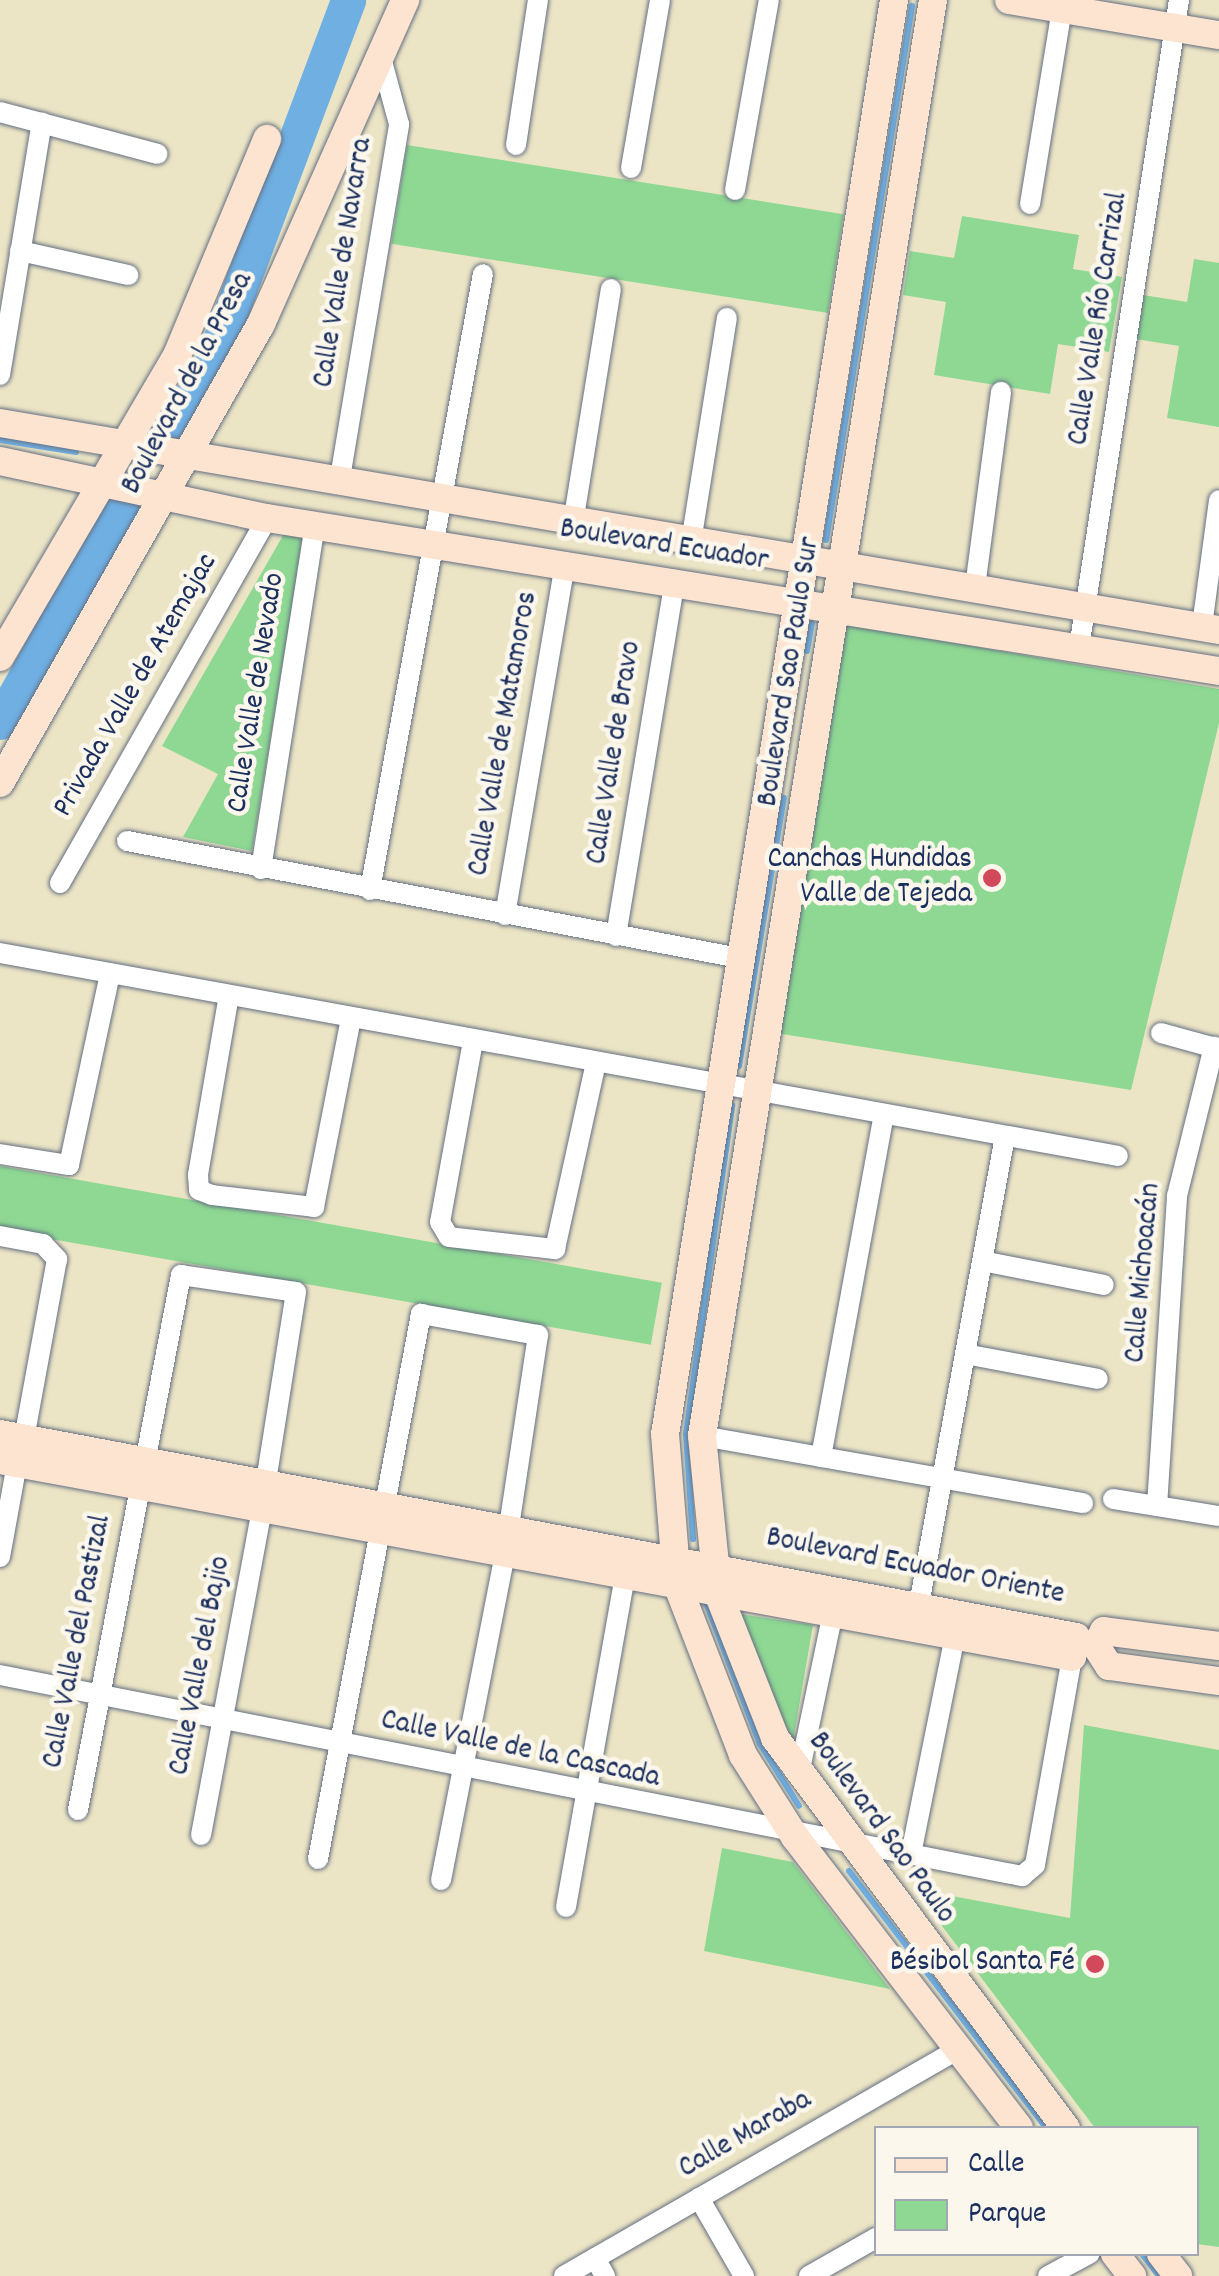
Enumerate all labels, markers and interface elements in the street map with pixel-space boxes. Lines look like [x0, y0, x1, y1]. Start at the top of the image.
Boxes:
street label: Calle Valle de Navarra [308, 136, 382, 390]
street label: Calle Valle Río Carrizal [1062, 190, 1138, 448]
street label: Boulevard de la Presa [115, 267, 263, 501]
street label: Boulevard Ecuador [557, 513, 771, 581]
street label: Boulevard Sao Paulo Sur [752, 535, 830, 809]
street label: Privada Valle de Atemajac [47, 548, 227, 824]
street label: Calle Valle de Nevado [221, 571, 295, 815]
street label: Calle Valle de Matamoros [462, 589, 548, 879]
street label: Calle Valle de Bravo [581, 639, 651, 867]
place label: Canchas Hundidas Valle de Tejeda [767, 843, 972, 914]
marker: Canchas Hundidas Valle de Tejeda [981, 867, 1003, 889]
street label: Calle Michoacán [1119, 1182, 1171, 1364]
street label: Calle Valle del Pastizal [37, 1512, 121, 1772]
street label: Boulevard Ecuador Oriente [763, 1521, 1067, 1615]
street label: Calle Valle del Bajio [163, 1553, 241, 1779]
street label: Calle Valle de la Cascada [377, 1704, 663, 1798]
street label: Boulevard Sao Paulo [798, 1726, 962, 1932]
place label: Bésibol Santa Fé [890, 1946, 1075, 1982]
marker: Bésibol Santa Fé [1084, 1953, 1106, 1975]
street label: Calle Maraba [673, 2084, 819, 2188]
legend [874, 2126, 1199, 2256]
text: Calle [968, 2144, 1024, 2187]
text: Parque [968, 2194, 1046, 2237]

